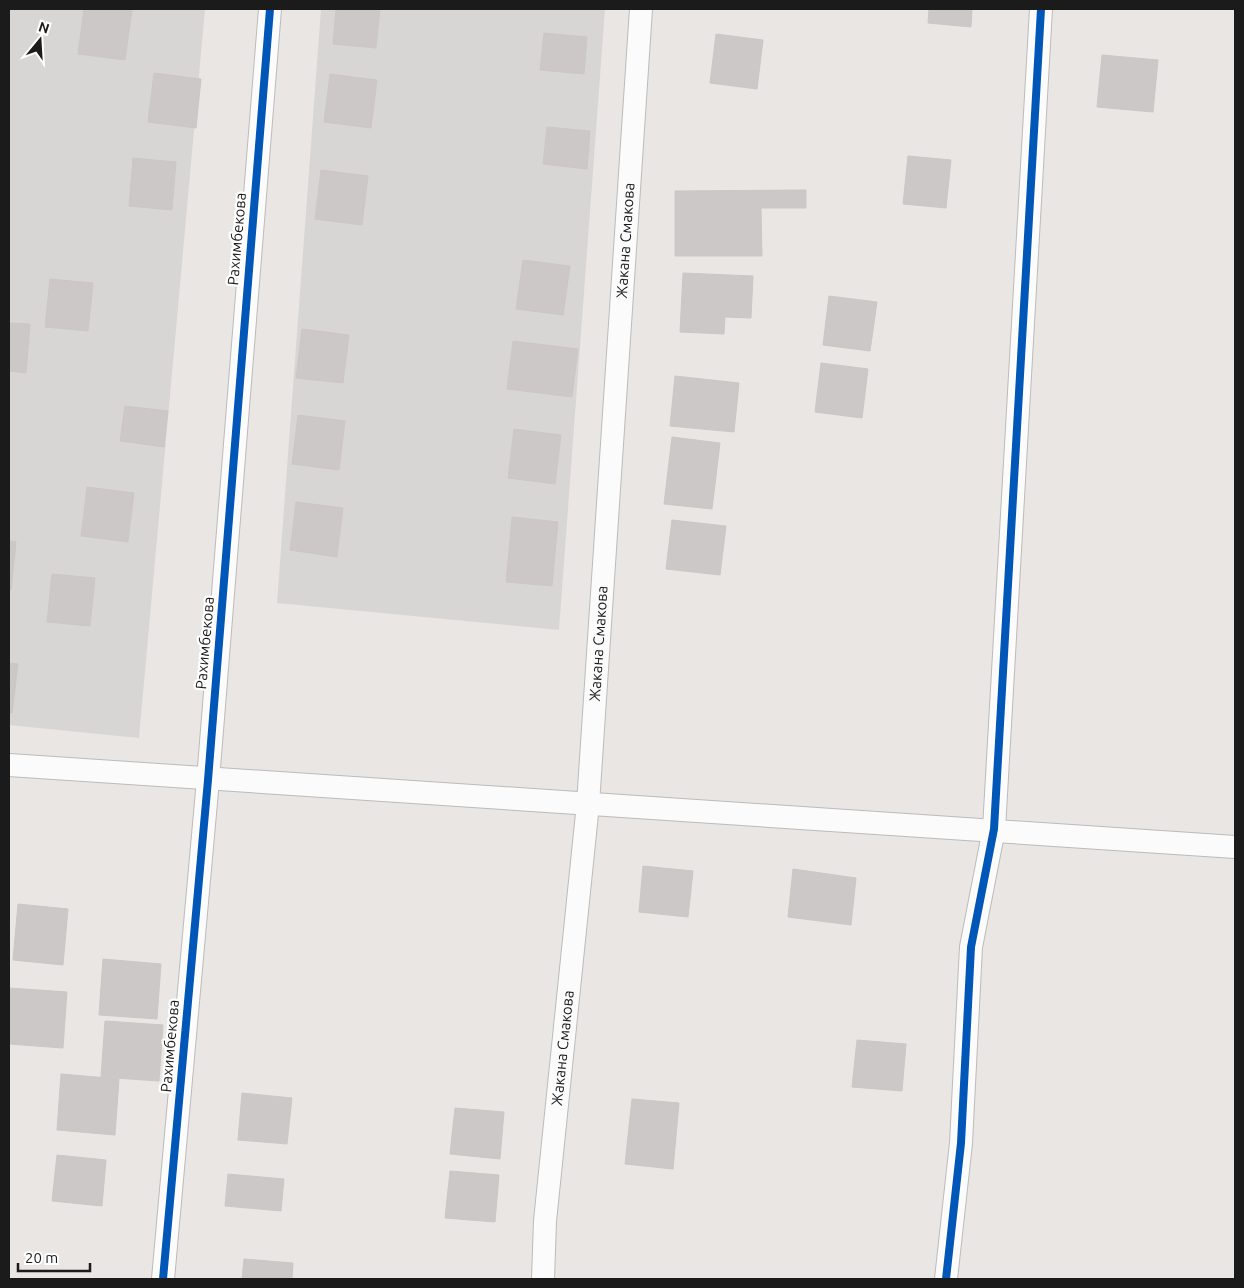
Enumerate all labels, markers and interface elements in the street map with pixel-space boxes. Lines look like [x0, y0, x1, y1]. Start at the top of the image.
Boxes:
north arrow [15, 15, 65, 65]
text: N [37, 18, 51, 37]
street label: Жакана Смакова [613, 182, 637, 299]
street label: Рахимбекова [224, 192, 249, 286]
street label: Жакана Смакова [586, 585, 611, 702]
street label: Рахимбекова [192, 596, 217, 690]
street label: Жакана Смакова [548, 989, 577, 1106]
street label: Рахимбекова [157, 999, 182, 1093]
scale bar [18, 1240, 90, 1272]
text: 20 m [25, 1249, 58, 1266]

